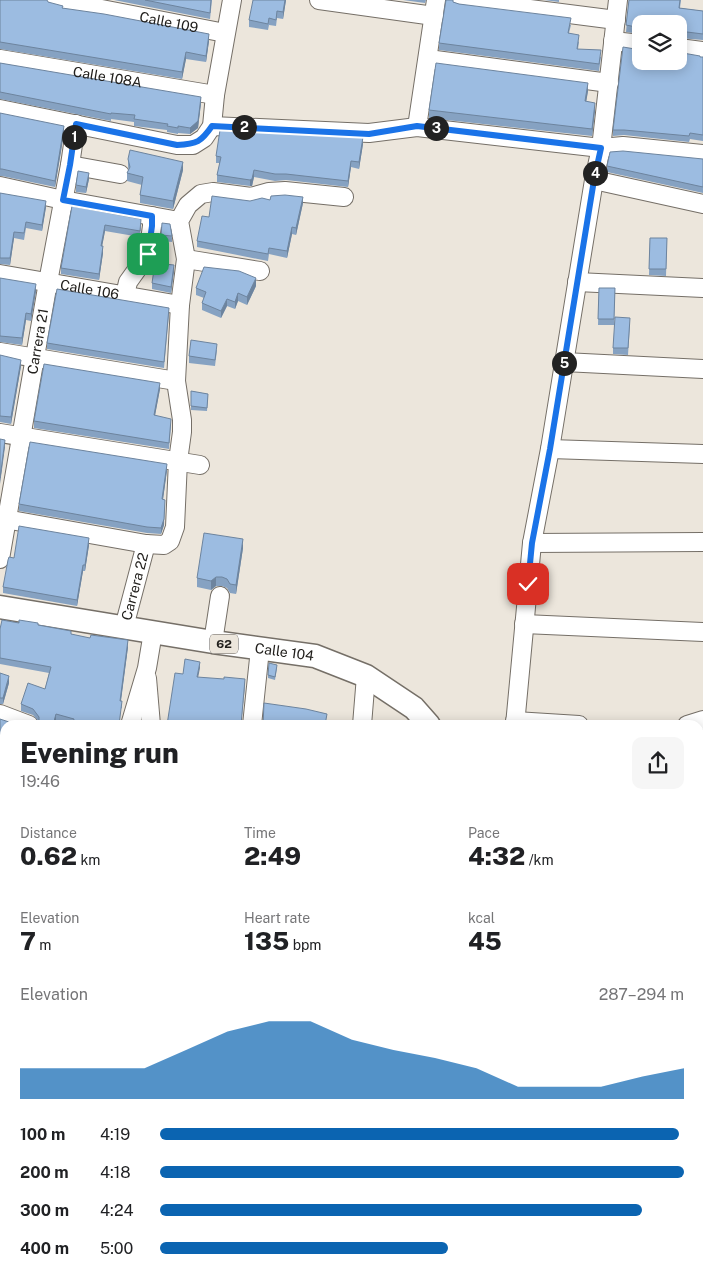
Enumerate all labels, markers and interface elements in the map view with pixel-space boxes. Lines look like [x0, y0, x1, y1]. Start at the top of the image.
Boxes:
street label: Calle 109 [138, 9, 200, 36]
map controls [632, 15, 687, 70]
button: layers [632, 15, 687, 70]
street label: Calle 108A [72, 63, 143, 91]
pin: 2 [232, 114, 256, 140]
pin: 3 [424, 116, 448, 140]
text: 2 [240, 119, 249, 135]
text: 3 [432, 120, 441, 136]
pin: 1 [62, 124, 86, 150]
text: 1 [72, 129, 78, 145]
pin: 4 [582, 160, 608, 186]
text: 4 [591, 165, 600, 181]
pin [127, 233, 169, 275]
icon: arrive [134, 240, 162, 268]
street label: Calle 106 [59, 277, 121, 302]
street label: Carrera 21 [24, 307, 51, 375]
pin: 5 [552, 350, 576, 376]
text: 5 [560, 355, 569, 371]
street label: Carrera 22 [118, 551, 151, 622]
pin [507, 563, 549, 605]
icon: check [514, 570, 542, 598]
road number: 62 [210, 634, 238, 654]
street label: Calle 104 [254, 640, 315, 664]
text: Evening run [20, 736, 179, 769]
button: share [632, 737, 684, 789]
text: 19:46 [20, 772, 60, 791]
text: Distance [20, 825, 77, 841]
text: Time [244, 825, 276, 841]
text: Pace [468, 825, 500, 841]
text: 0.62 [20, 841, 77, 871]
text: 2:49 [244, 841, 301, 871]
text: 4:32 [468, 841, 525, 871]
text: km [77, 852, 100, 868]
text: /km [525, 852, 554, 868]
text: Elevation [20, 910, 79, 926]
text: Heart rate [244, 910, 310, 926]
text: kcal [468, 910, 495, 926]
text: 7 [20, 926, 36, 956]
text: 135 [244, 926, 289, 956]
text: 45 [468, 926, 502, 956]
text: m [36, 937, 51, 953]
text: bpm [289, 937, 321, 953]
text: Elevation [20, 985, 88, 1004]
text: 287–294 m [599, 985, 684, 1004]
text: 100 m [20, 1125, 65, 1144]
text: 4:19 [100, 1125, 130, 1144]
text: 200 m [20, 1163, 69, 1182]
text: 4:18 [100, 1163, 131, 1182]
text: 300 m [20, 1201, 69, 1220]
text: 4:24 [100, 1201, 134, 1220]
text: 400 m [20, 1239, 69, 1258]
text: 5:00 [100, 1239, 133, 1258]

